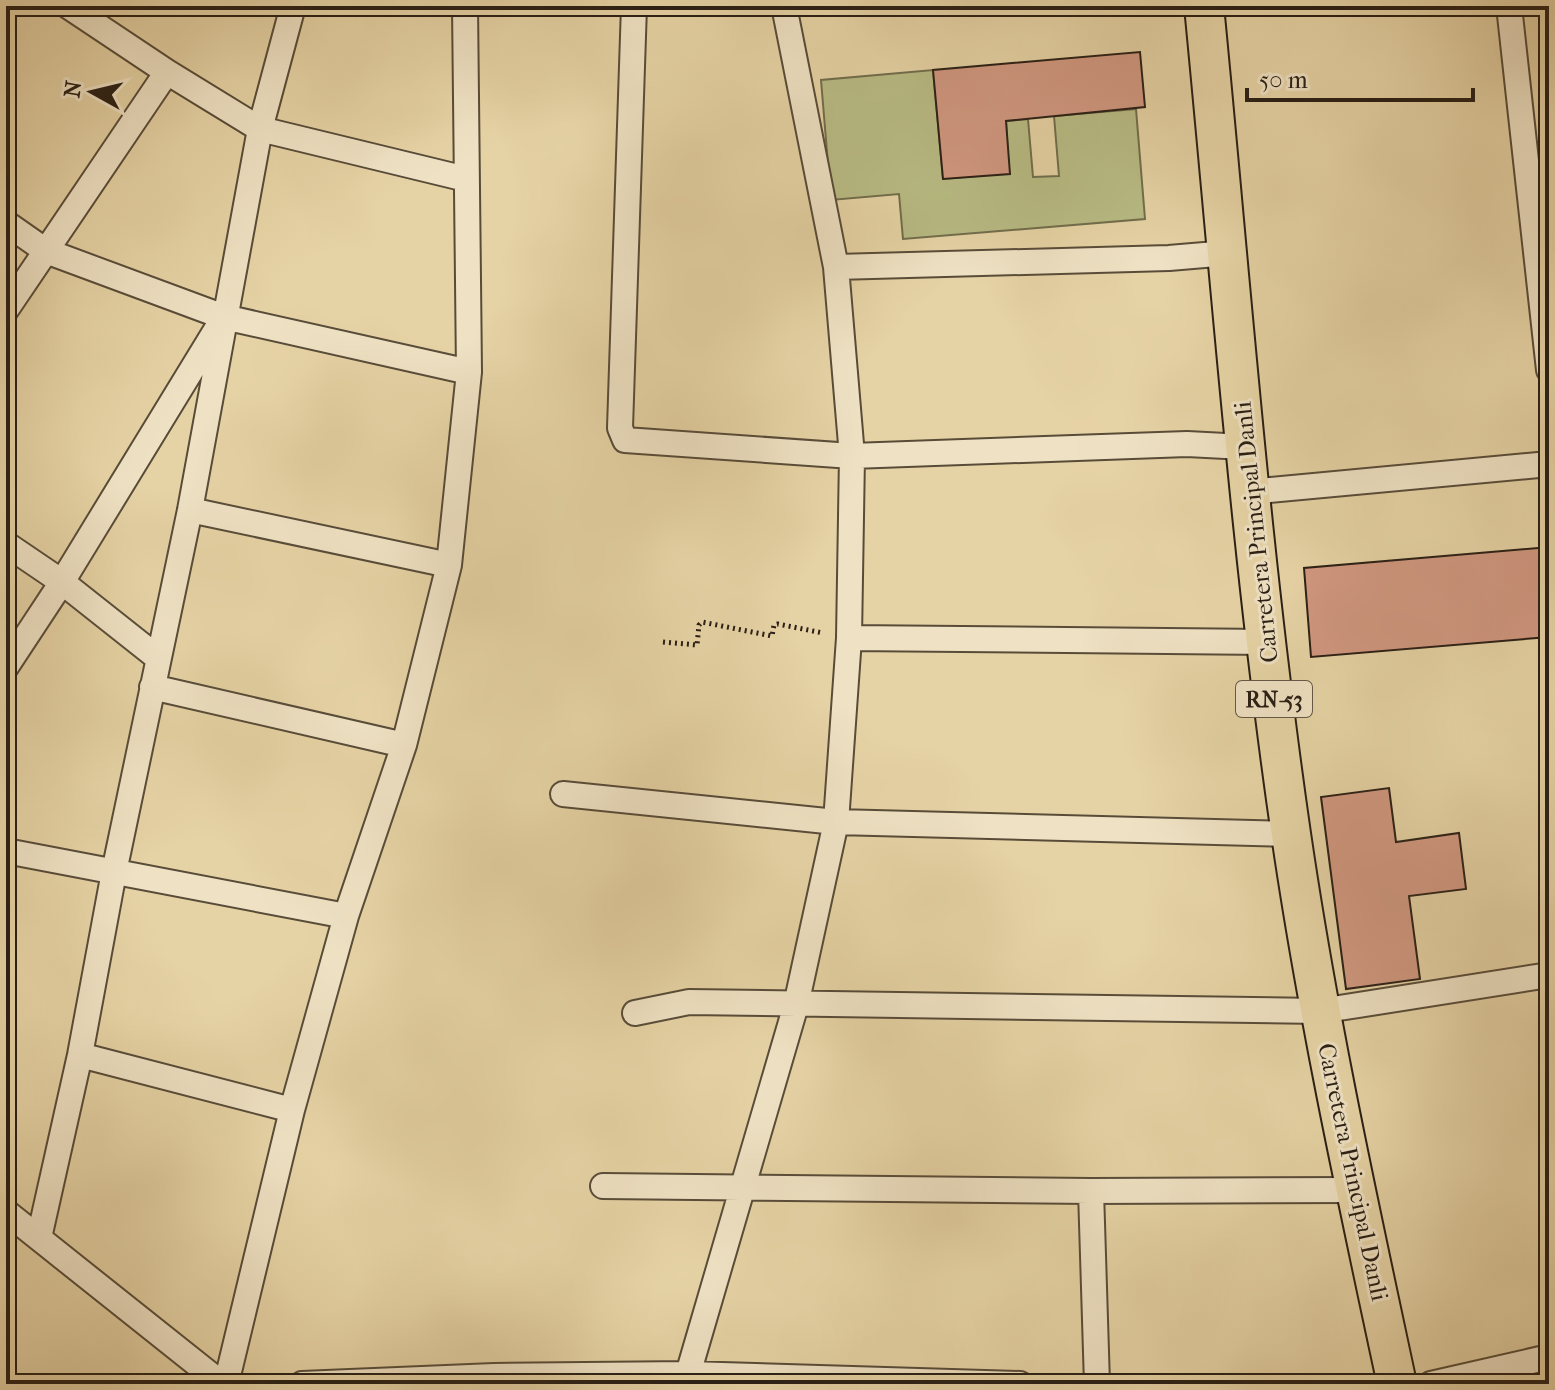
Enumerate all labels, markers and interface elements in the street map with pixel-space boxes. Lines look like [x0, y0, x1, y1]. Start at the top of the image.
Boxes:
north arrow [52, 52, 132, 132]
scale bar [1247, 52, 1473, 102]
text: 50 m [1259, 66, 1308, 94]
text: N [59, 79, 87, 99]
street label: Carretera Principal Danli [1228, 400, 1284, 664]
road number: RN-53 [1236, 681, 1312, 717]
street label: Carretera Principal Danli [1312, 1041, 1394, 1303]

